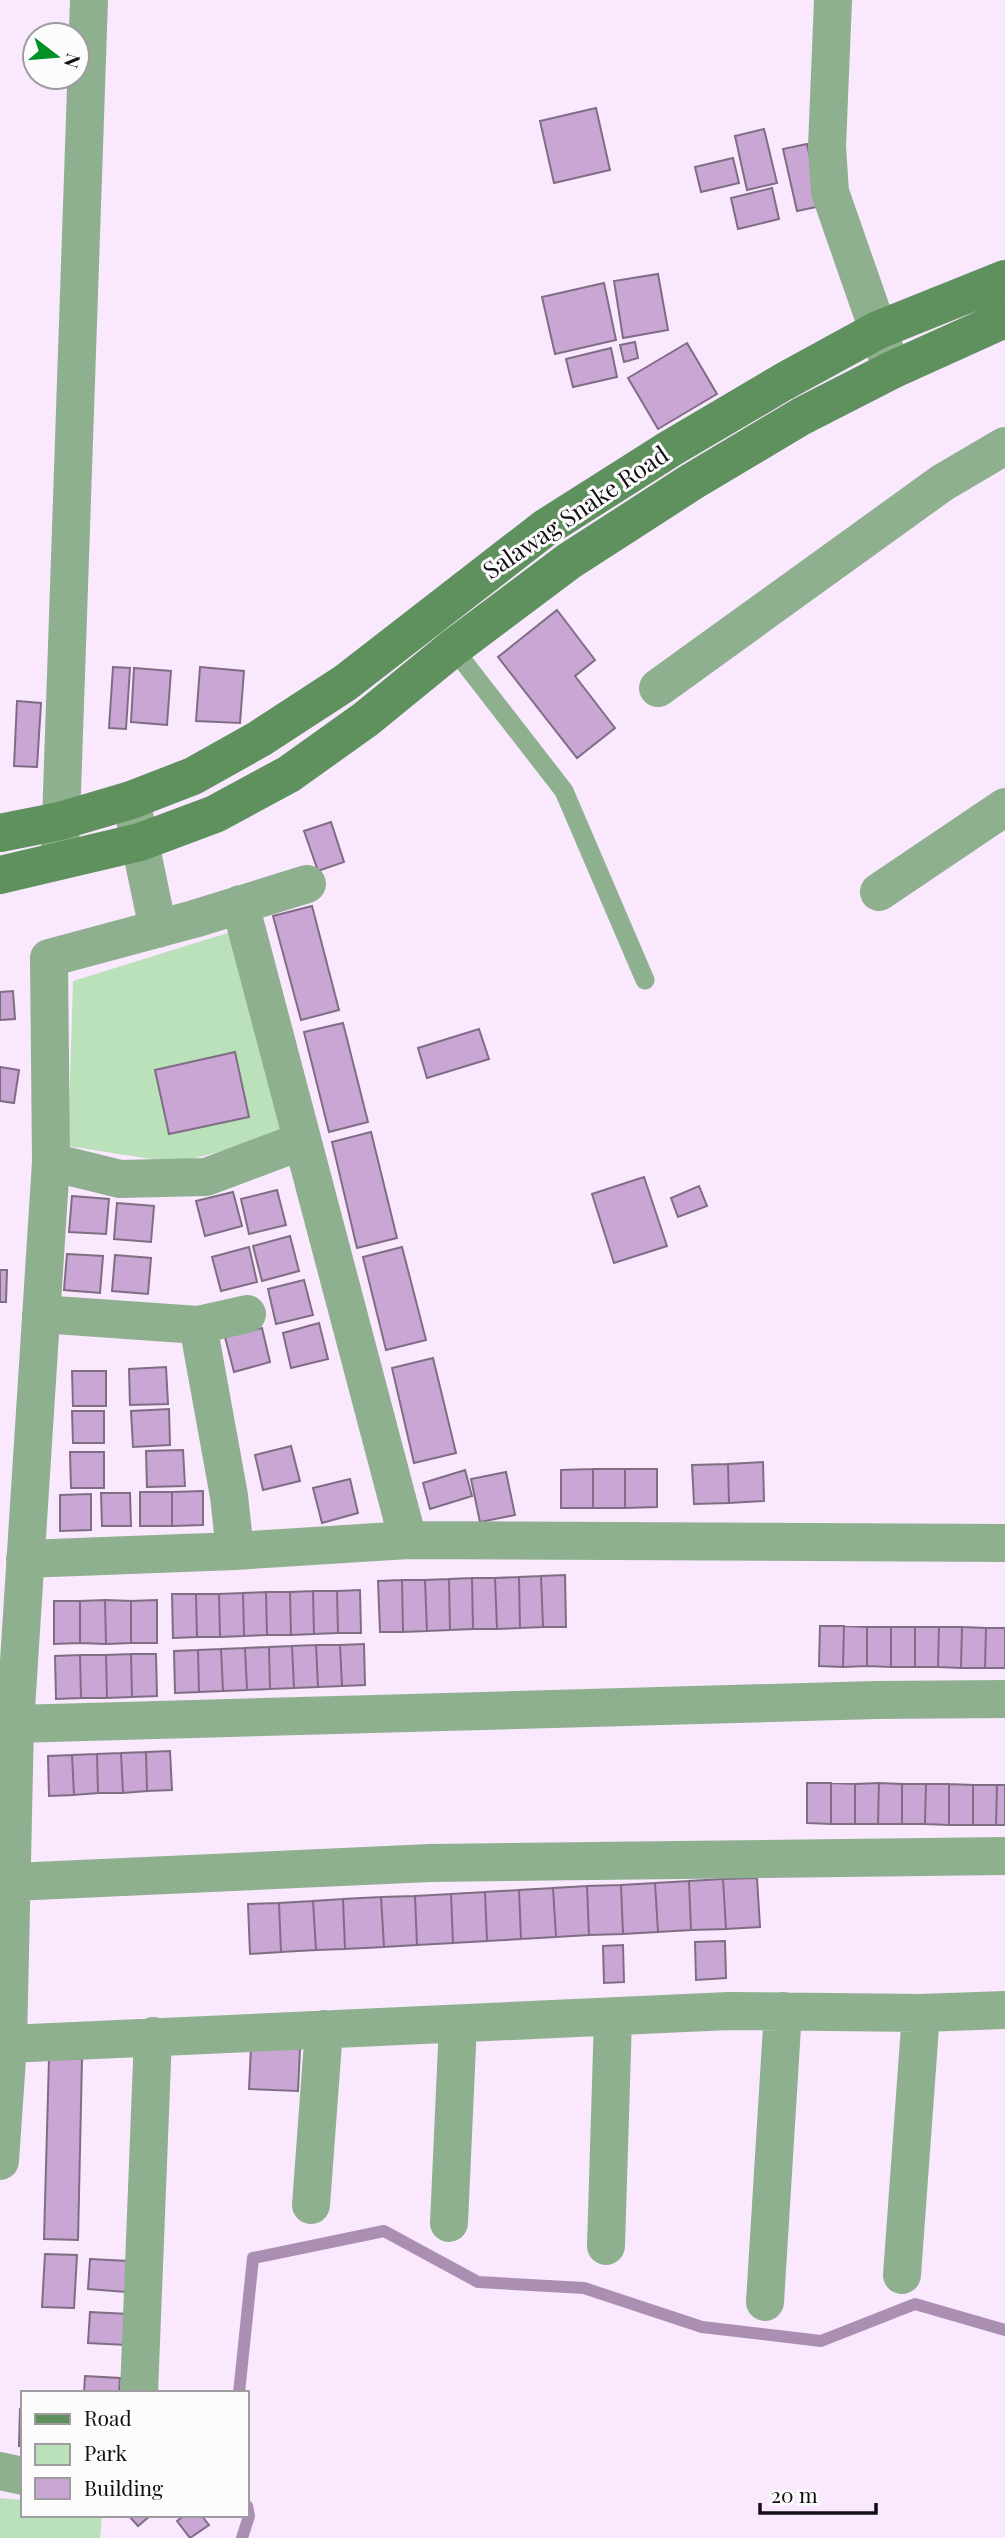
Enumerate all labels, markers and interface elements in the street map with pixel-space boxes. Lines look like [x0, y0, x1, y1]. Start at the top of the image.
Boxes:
north arrow [21, 21, 91, 91]
text: N [59, 51, 88, 71]
street label: Salawag Snake Road [476, 437, 674, 585]
legend [21, 2391, 248, 2517]
text: Road [84, 2403, 132, 2431]
text: Park [84, 2438, 128, 2466]
scale bar [760, 2472, 876, 2516]
text: Building [84, 2473, 163, 2501]
text: 20 m [771, 2480, 818, 2508]

